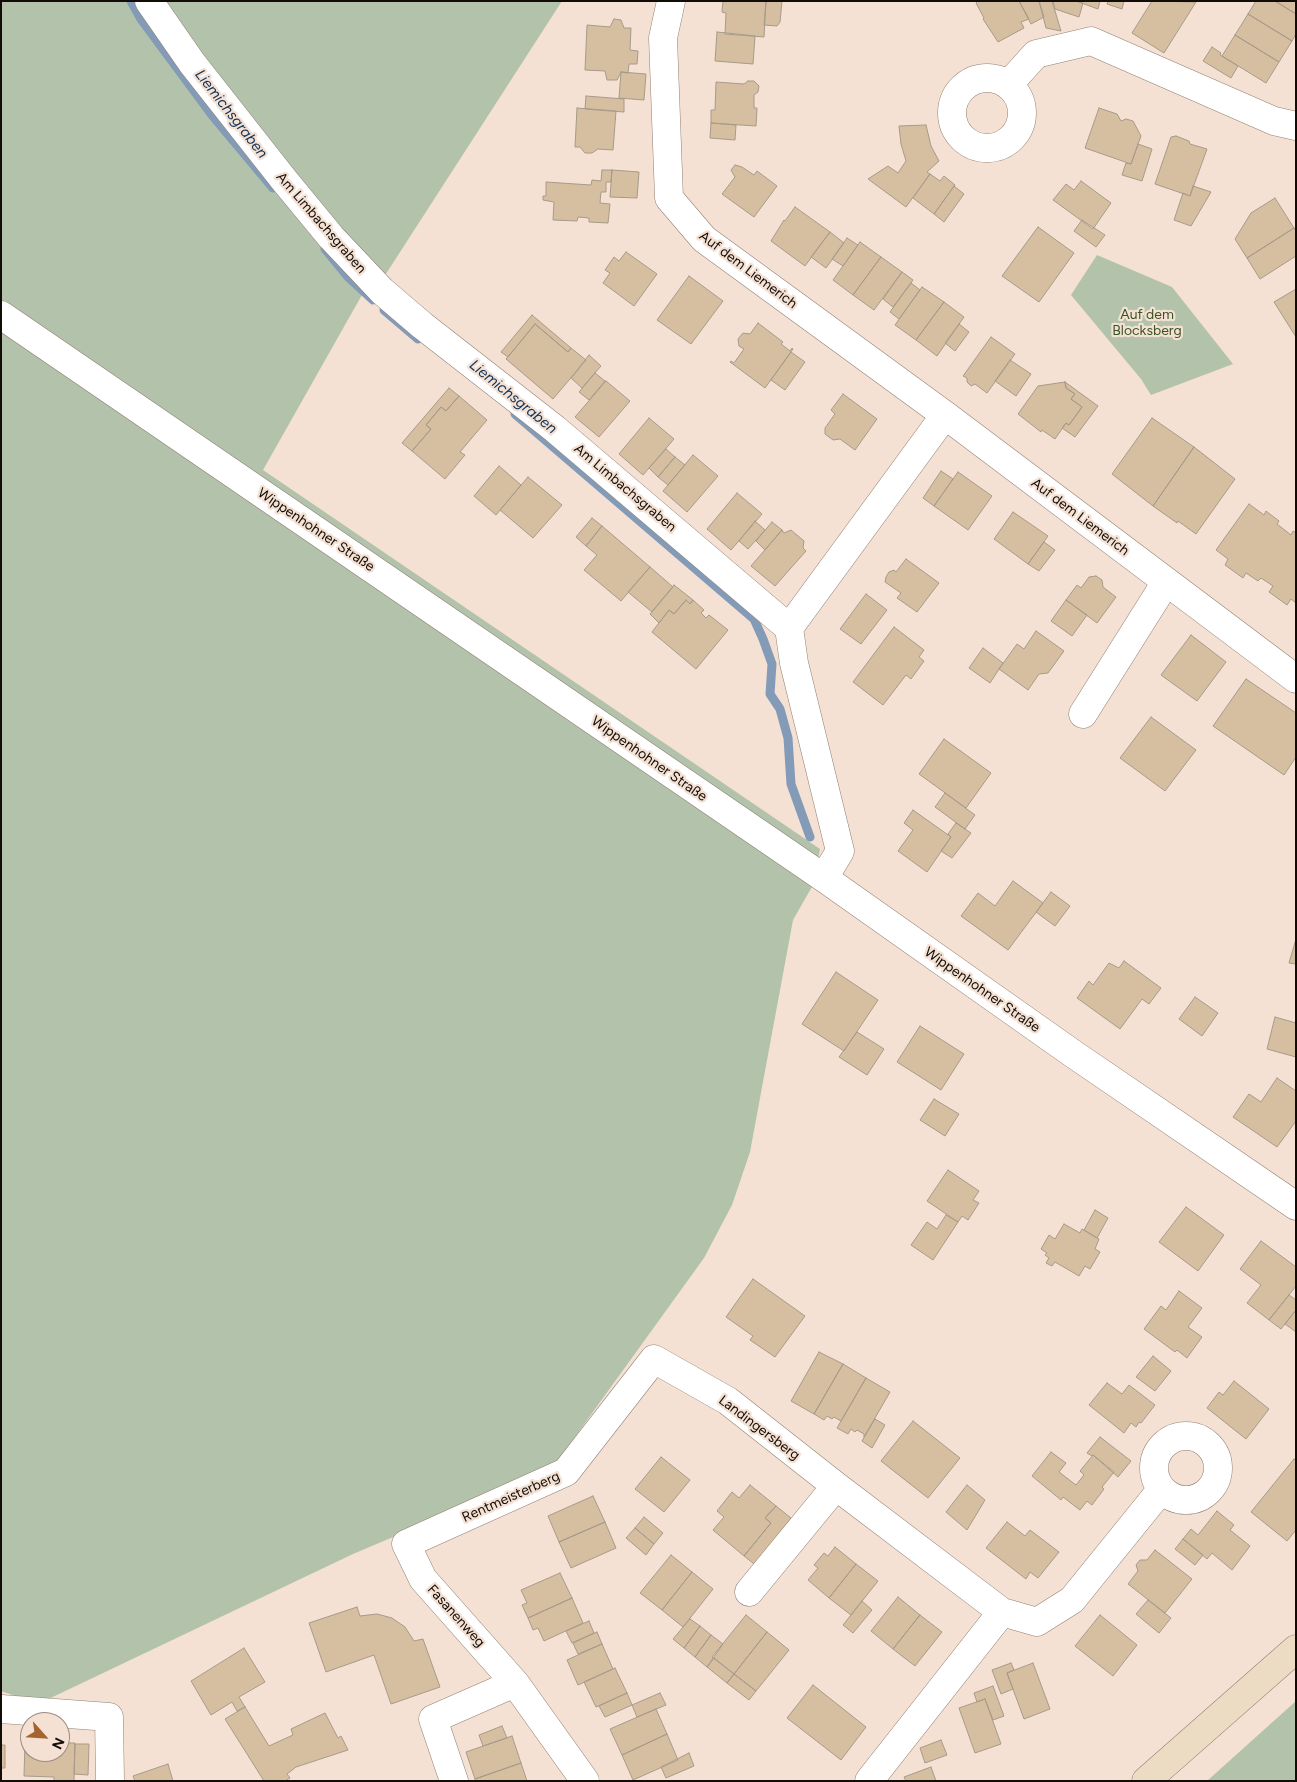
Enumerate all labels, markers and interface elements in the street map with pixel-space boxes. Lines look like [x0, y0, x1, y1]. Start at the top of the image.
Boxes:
water label: Liemichsgraben [191, 66, 271, 162]
street label: Am Limbachsgraben [273, 169, 369, 277]
street label: Auf dem Liemerich [696, 228, 800, 312]
park label: Auf dem Blocksberg [1112, 307, 1182, 340]
water label: Liemichsgraben [466, 356, 560, 438]
street label: Am Limbachsgraben [570, 440, 680, 536]
street label: Auf dem Liemerich [1028, 475, 1132, 559]
street label: Wippenhohner Straße [254, 485, 378, 575]
street label: Wippenhohner Straße [588, 713, 710, 805]
street label: Wippenhohner Straße [921, 944, 1043, 1036]
street label: Landingersberg [715, 1392, 803, 1464]
street label: Rentmeisterberg [459, 1468, 563, 1526]
street label: Fasanenweg [424, 1581, 488, 1651]
north arrow [20, 1712, 70, 1762]
text: N [48, 1735, 68, 1752]

